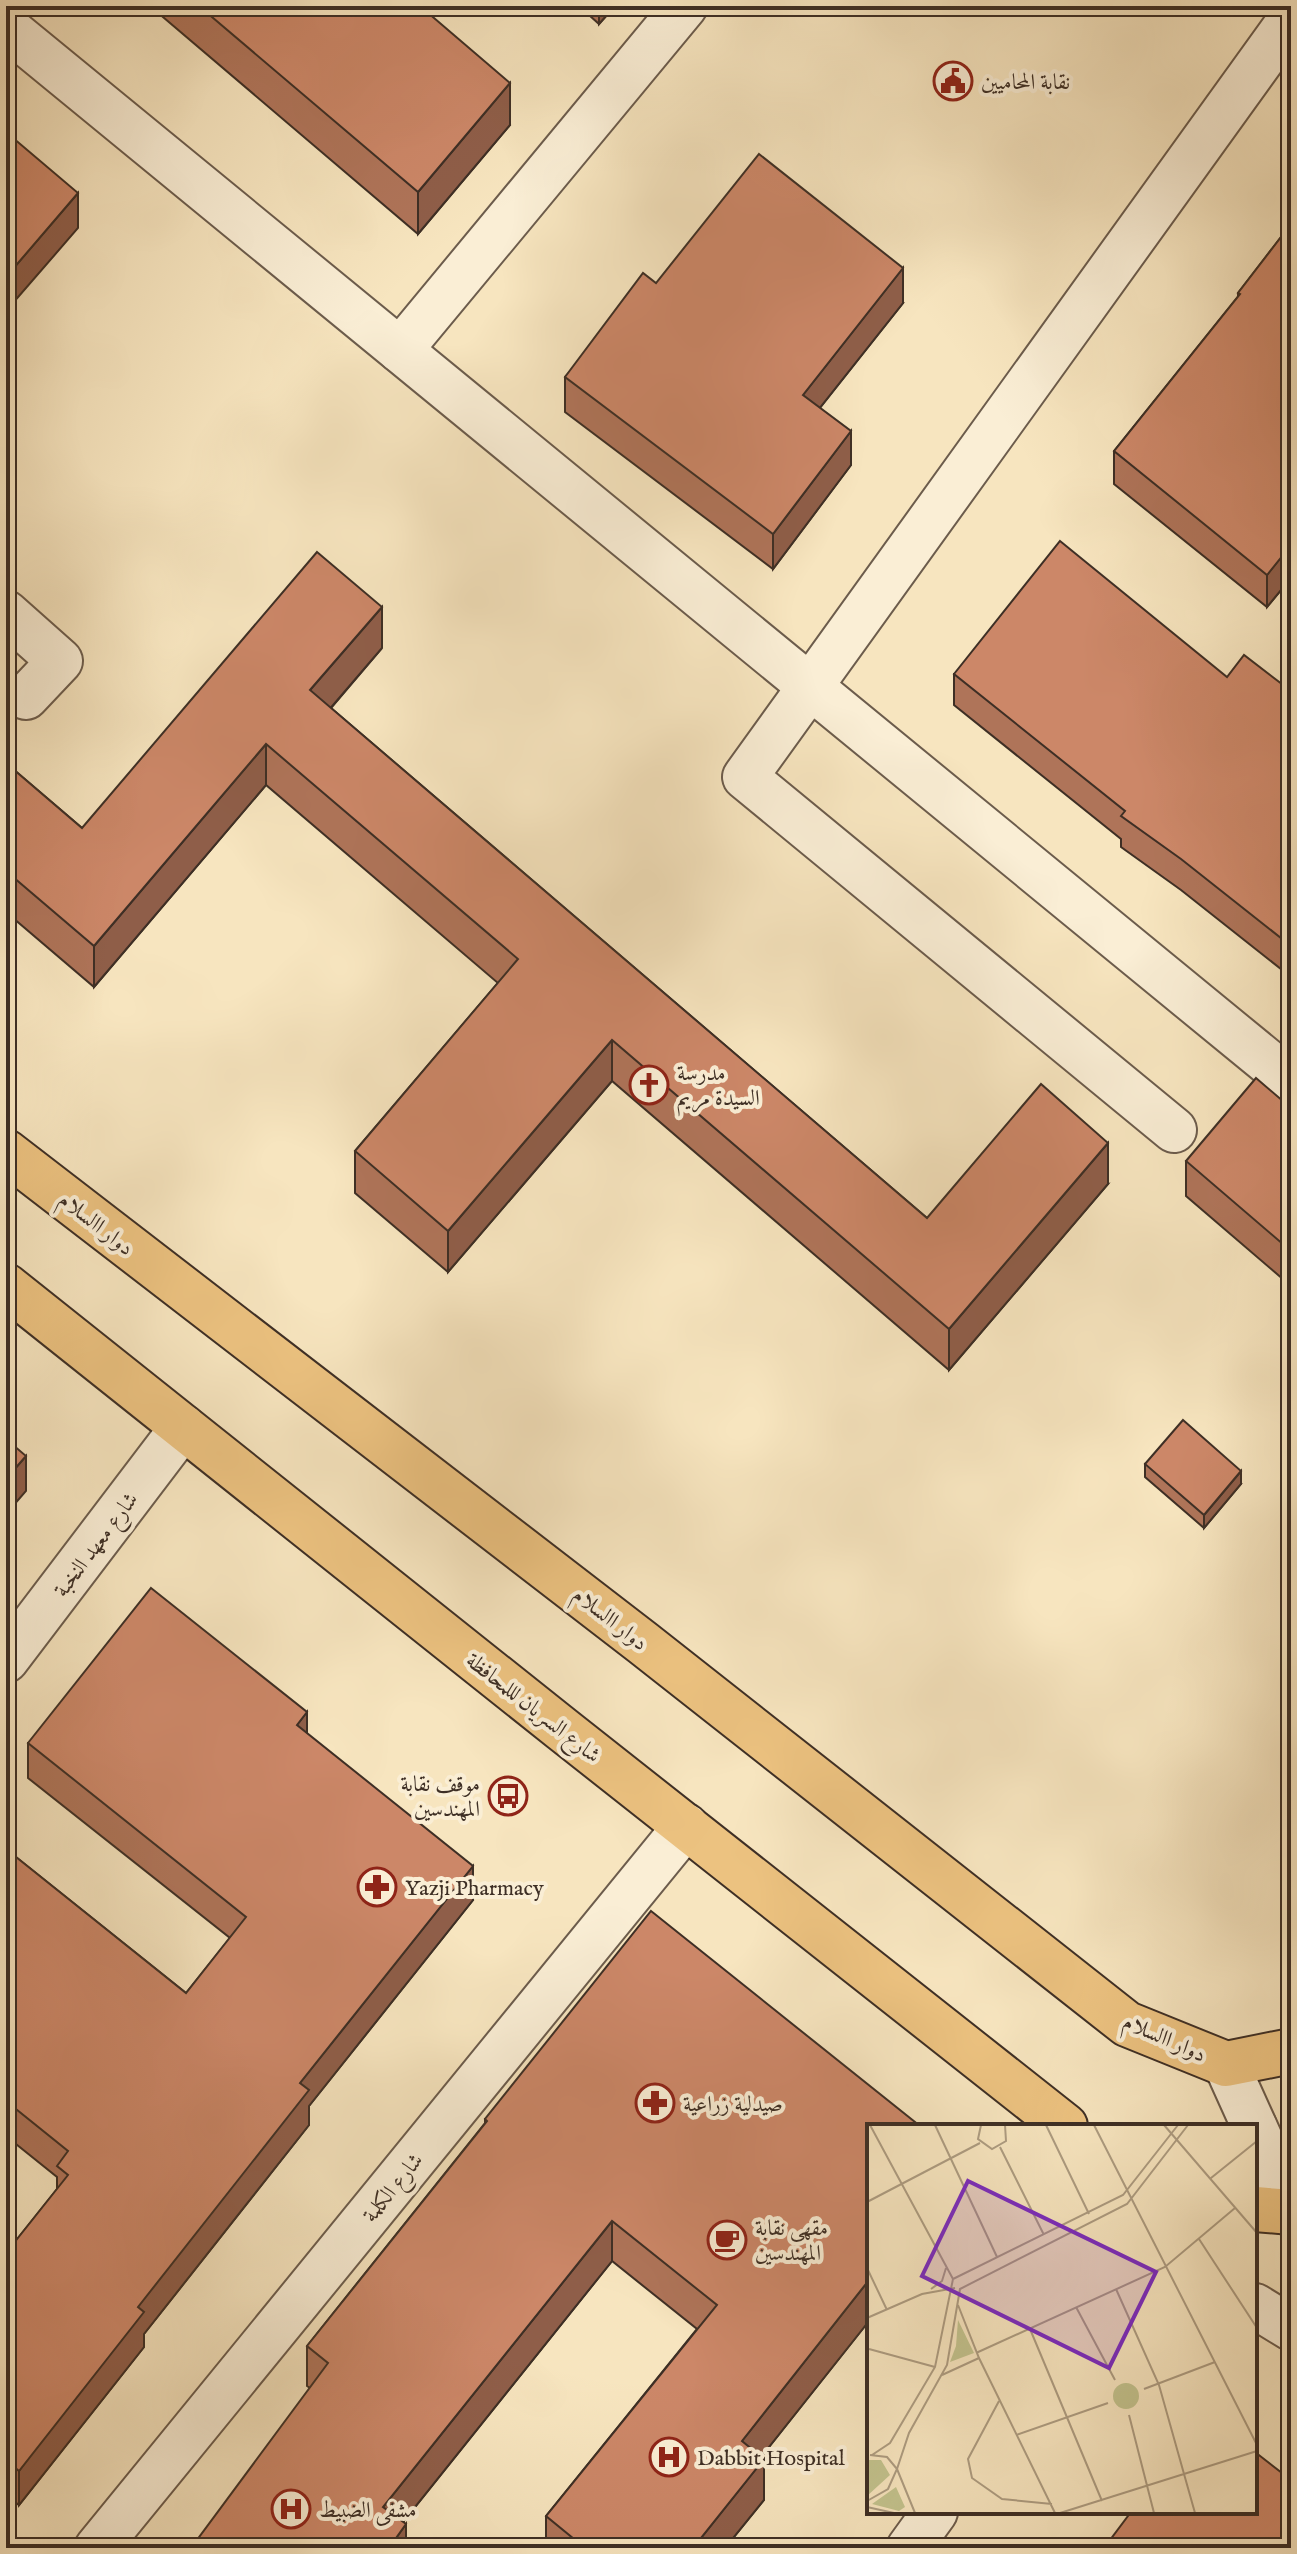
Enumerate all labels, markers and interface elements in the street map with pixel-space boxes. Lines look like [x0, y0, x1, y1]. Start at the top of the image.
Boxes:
public building icon: نقابة المحاميين [932, 60, 974, 102]
place label: نقابة المحاميين [981, 69, 1070, 97]
place label: مدرسة السيدة مريم [677, 1060, 760, 1117]
church icon: مدرسة السيدة مريم [628, 1064, 670, 1106]
street label: دوار االسلام [50, 1186, 139, 1266]
street label: شارع معهد النخبة [48, 1487, 148, 1605]
street label: دوار االسلام [564, 1581, 653, 1661]
street label: شارع السريان لللمحافظة [458, 1647, 606, 1772]
place label: موقف نقابة المهندسين [400, 1771, 480, 1824]
bus stop icon: موقف نقابة المهندسين [487, 1775, 529, 1817]
pharmacy icon: Yazji Pharmacy [356, 1866, 398, 1908]
place label: Yazji Pharmacy [405, 1875, 544, 1903]
street label: دوار االسلام [1117, 2008, 1210, 2073]
pharmacy icon: صيدلية زراعية [634, 2082, 676, 2124]
place label: صيدلية زراعية [683, 2091, 783, 2119]
inset map [867, 2124, 1257, 2514]
street label: شارع الكلمة [357, 2148, 433, 2231]
place label: مقهى نقابة المهندسين [755, 2215, 828, 2268]
cafe icon: مقهى نقابة المهندسين [706, 2219, 748, 2261]
hospital icon: Dabbit Hospital [648, 2436, 690, 2478]
place label: Dabbit Hospital [697, 2445, 845, 2473]
hospital icon: مشفى الضبيط [270, 2488, 312, 2530]
place label: مشفى الضبيط [319, 2497, 416, 2526]

